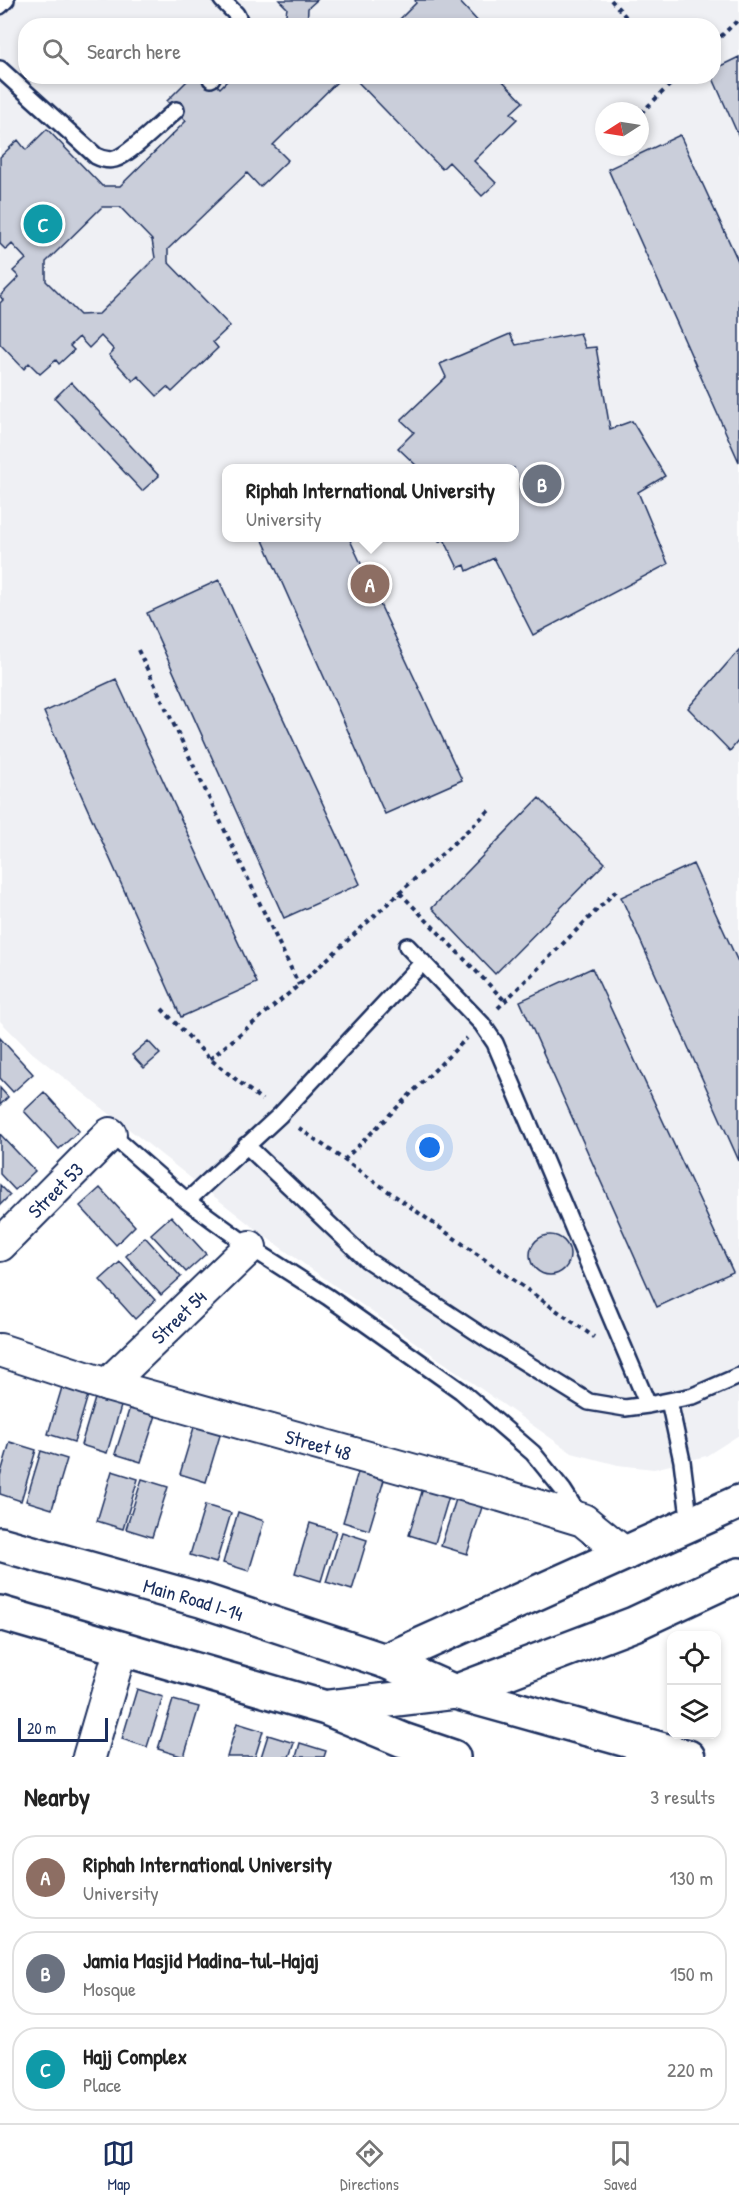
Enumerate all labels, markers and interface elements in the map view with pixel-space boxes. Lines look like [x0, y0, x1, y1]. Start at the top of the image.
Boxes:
search box [18, 18, 721, 84]
icon: search [39, 35, 72, 68]
text: Search here [87, 36, 181, 66]
north arrow [595, 102, 649, 156]
pin: C [24, 202, 63, 246]
pin: B [522, 462, 562, 506]
popup [222, 464, 519, 542]
text: Riphah International University [246, 475, 495, 505]
text: University [246, 505, 322, 532]
pin: A [350, 562, 389, 606]
your location [415, 1133, 444, 1162]
street label: Street 53 [21, 1156, 89, 1223]
street label: Street 54 [145, 1283, 212, 1349]
street label: Street 48 [282, 1422, 354, 1466]
street label: Main Road I-14 [140, 1571, 247, 1627]
map controls [667, 1631, 721, 1739]
button: locate [667, 1631, 721, 1685]
button: layers [667, 1685, 721, 1739]
scale bar [18, 1715, 108, 1742]
text: 20 m [27, 1717, 56, 1739]
text: Nearby [24, 1779, 90, 1814]
text: 3 results [650, 1783, 715, 1810]
text: Riphah International University [83, 1849, 332, 1879]
text: A [41, 1864, 50, 1891]
text: 130 m [670, 1864, 713, 1891]
text: University [83, 1879, 159, 1906]
text: Jamia Masjid Madina-tul-Hajaj [83, 1945, 319, 1975]
text: B [40, 1960, 51, 1987]
text: 150 m [670, 1960, 713, 1987]
text: Mosque [83, 1975, 136, 2002]
text: Hajj Complex [83, 2041, 187, 2071]
text: C [40, 2056, 51, 2083]
text: 220 m [667, 2056, 713, 2083]
text: Place [83, 2071, 122, 2098]
tab: Map [102, 2137, 135, 2195]
tab: Directions [340, 2137, 399, 2195]
tab: Saved [604, 2137, 637, 2195]

